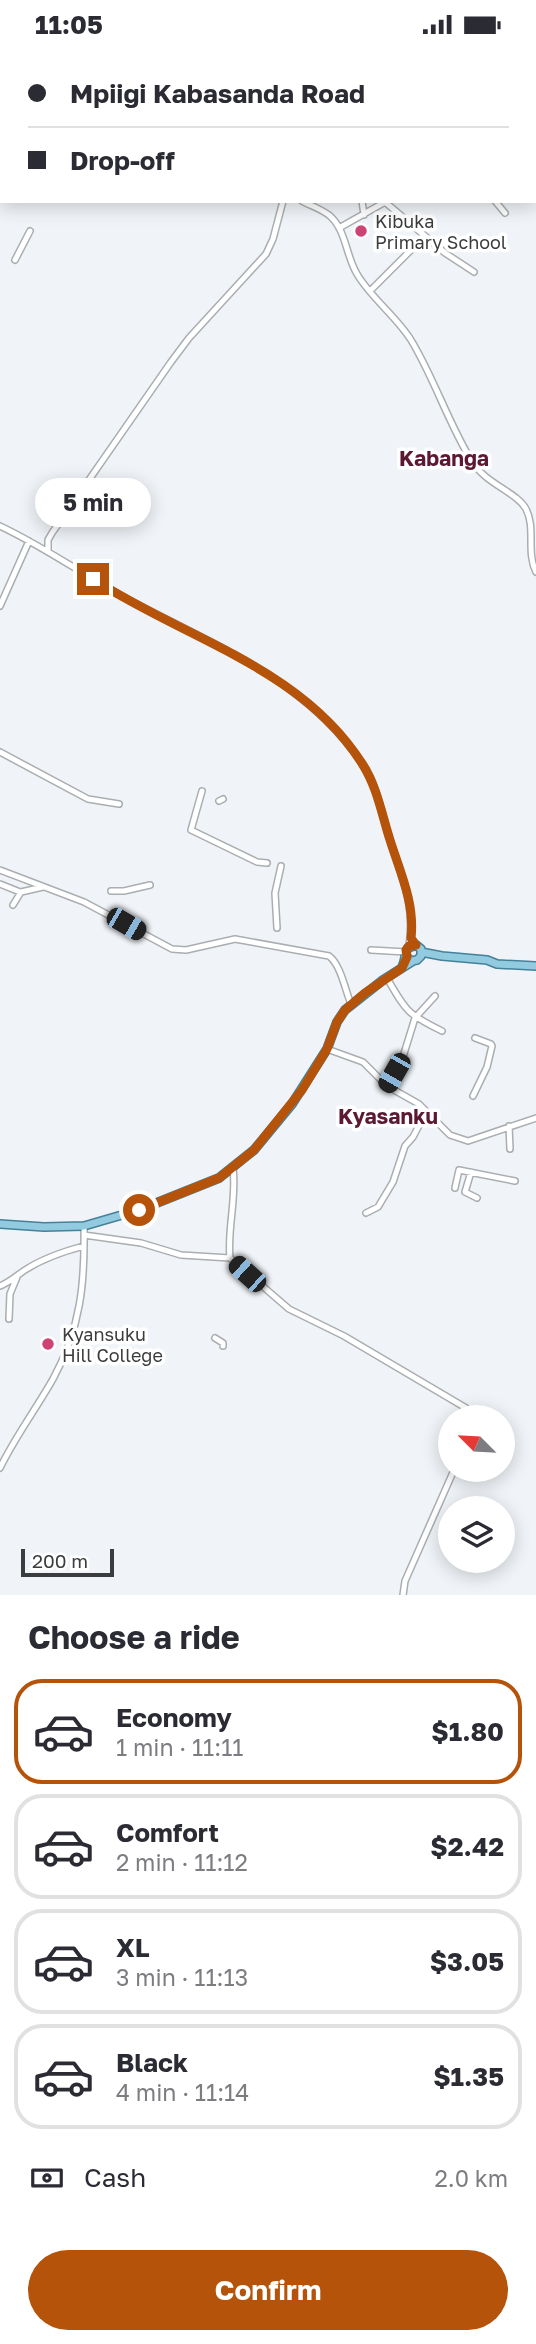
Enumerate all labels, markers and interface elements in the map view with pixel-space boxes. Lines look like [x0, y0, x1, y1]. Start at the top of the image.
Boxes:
text: 11:05 [35, 9, 103, 40]
text: Mpiigi Kabasanda Road [70, 78, 365, 109]
text: Drop-off [70, 145, 175, 176]
place label: Kibuka Primary School [375, 210, 507, 253]
marker: Kibuka Primary School [353, 223, 369, 239]
district label: Kabanga [399, 445, 489, 471]
callout: 5 min [35, 477, 151, 526]
text: 5 min [63, 488, 123, 516]
route end [77, 563, 109, 595]
car [103, 904, 150, 944]
car [375, 1050, 414, 1096]
district label: Kyasanku [338, 1103, 438, 1129]
route start [123, 1194, 155, 1226]
car [225, 1252, 270, 1296]
place label: Kyansuku Hill College [62, 1323, 163, 1366]
marker: Kyansuku Hill College [40, 1336, 56, 1352]
north arrow [438, 1405, 514, 1482]
map controls [438, 1405, 515, 1573]
button: layers [438, 1496, 515, 1573]
scale bar [21, 1546, 114, 1578]
text: 200 m [32, 1549, 88, 1572]
text: Choose a ride [28, 1618, 240, 1656]
icon: car [32, 1700, 95, 1763]
text: Economy [116, 1702, 232, 1733]
text: $1.80 [431, 1716, 504, 1747]
text: 1 min · 11:11 [116, 1733, 244, 1761]
icon: car [32, 1815, 95, 1878]
text: Comfort [116, 1817, 219, 1848]
text: $2.42 [430, 1831, 504, 1862]
text: 2 min · 11:12 [116, 1848, 248, 1876]
icon: car [32, 1930, 95, 1993]
text: XL [116, 1932, 150, 1963]
text: $3.05 [430, 1946, 504, 1977]
text: 3 min · 11:13 [116, 1963, 248, 1991]
icon: car [32, 2045, 95, 2108]
text: Black [116, 2047, 188, 2078]
text: $1.35 [433, 2061, 504, 2092]
text: 4 min · 11:14 [116, 2078, 249, 2106]
icon: cash [28, 2159, 66, 2197]
text: Cash [84, 2162, 146, 2193]
text: 2.0 km [434, 2164, 508, 2192]
button: Confirm [28, 2250, 508, 2330]

